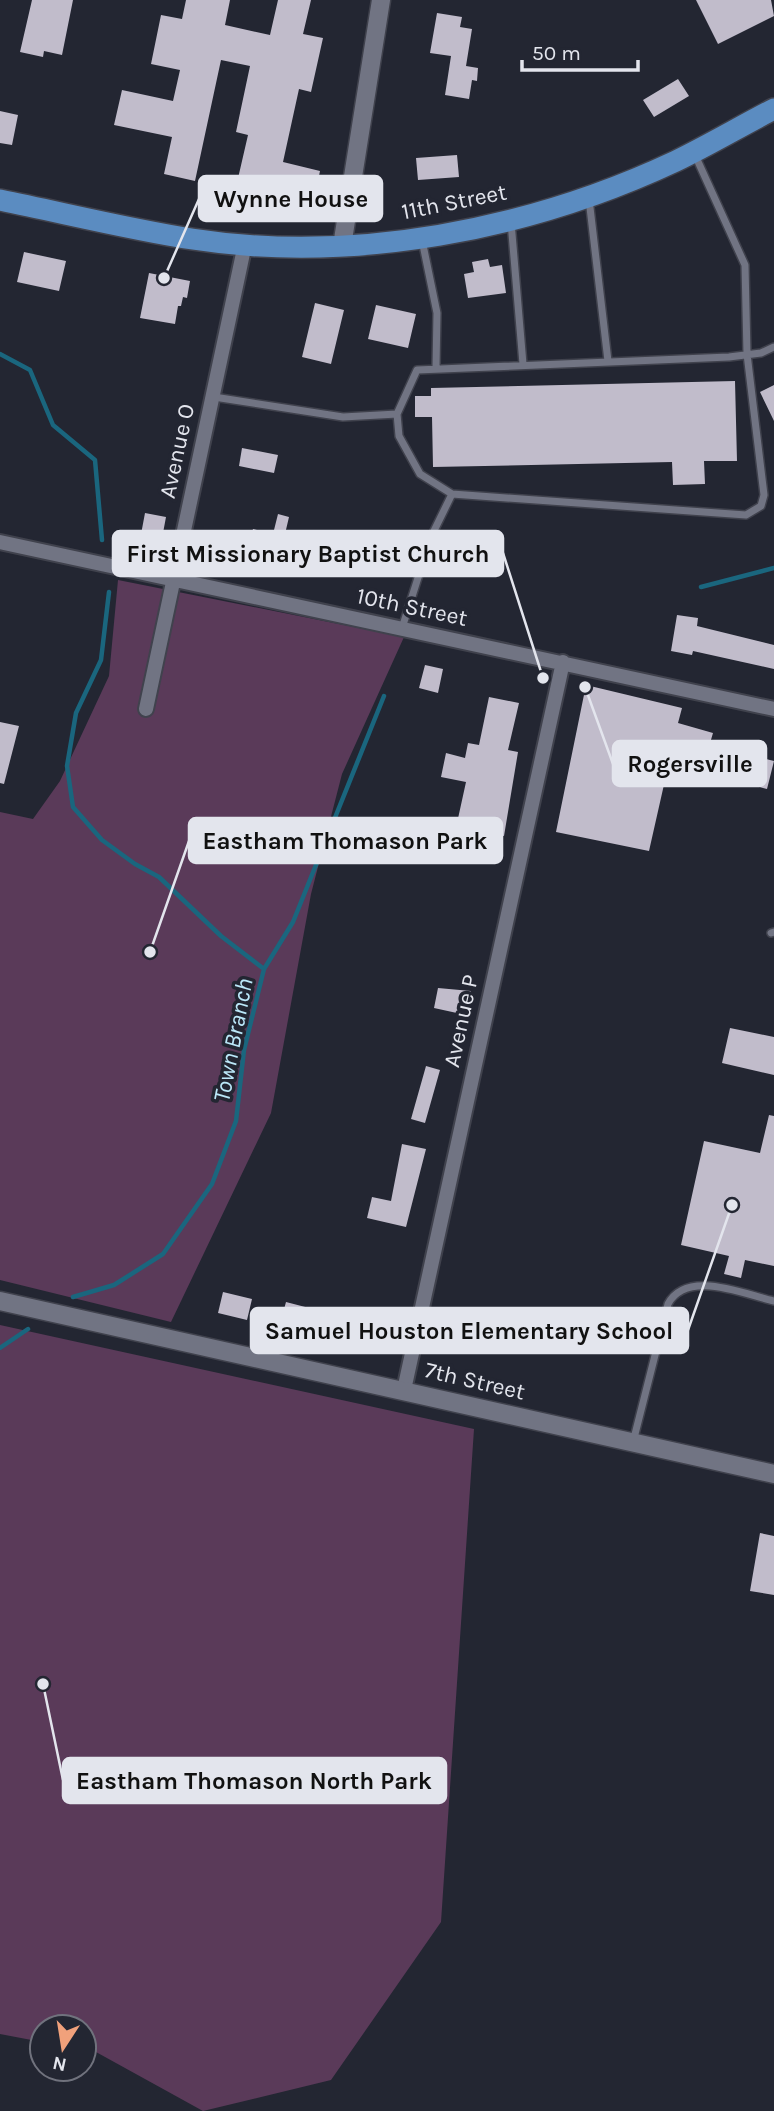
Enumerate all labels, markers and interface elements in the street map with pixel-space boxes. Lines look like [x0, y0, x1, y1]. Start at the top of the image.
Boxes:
scale bar [522, 28, 638, 72]
text: 50 m [532, 41, 581, 65]
callout: Wynne House [199, 176, 382, 221]
street label: 11th Street [399, 179, 509, 225]
text: Wynne House [214, 185, 368, 213]
street label: Avenue O [154, 401, 200, 501]
callout: First Missionary Baptist Church [113, 531, 503, 576]
text: First Missionary Baptist Church [127, 540, 489, 568]
street label: 10th Street [354, 582, 470, 632]
callout: Rogersville [613, 741, 766, 786]
text: Rogersville [627, 750, 753, 778]
callout: Eastham Thomason Park [189, 818, 502, 863]
text: Eastham Thomason Park [202, 827, 488, 855]
street label: Avenue P [438, 972, 484, 1070]
water label: Town Branch [207, 976, 259, 1104]
callout: Samuel Houston Elementary School [251, 1308, 688, 1353]
text: Samuel Houston Elementary School [265, 1317, 673, 1345]
street label: 7th Street [422, 1356, 528, 1406]
callout: Eastham Thomason North Park [63, 1758, 446, 1803]
text: Eastham Thomason North Park [76, 1767, 432, 1795]
north arrow [28, 2013, 98, 2083]
text: N [51, 2051, 69, 2076]

